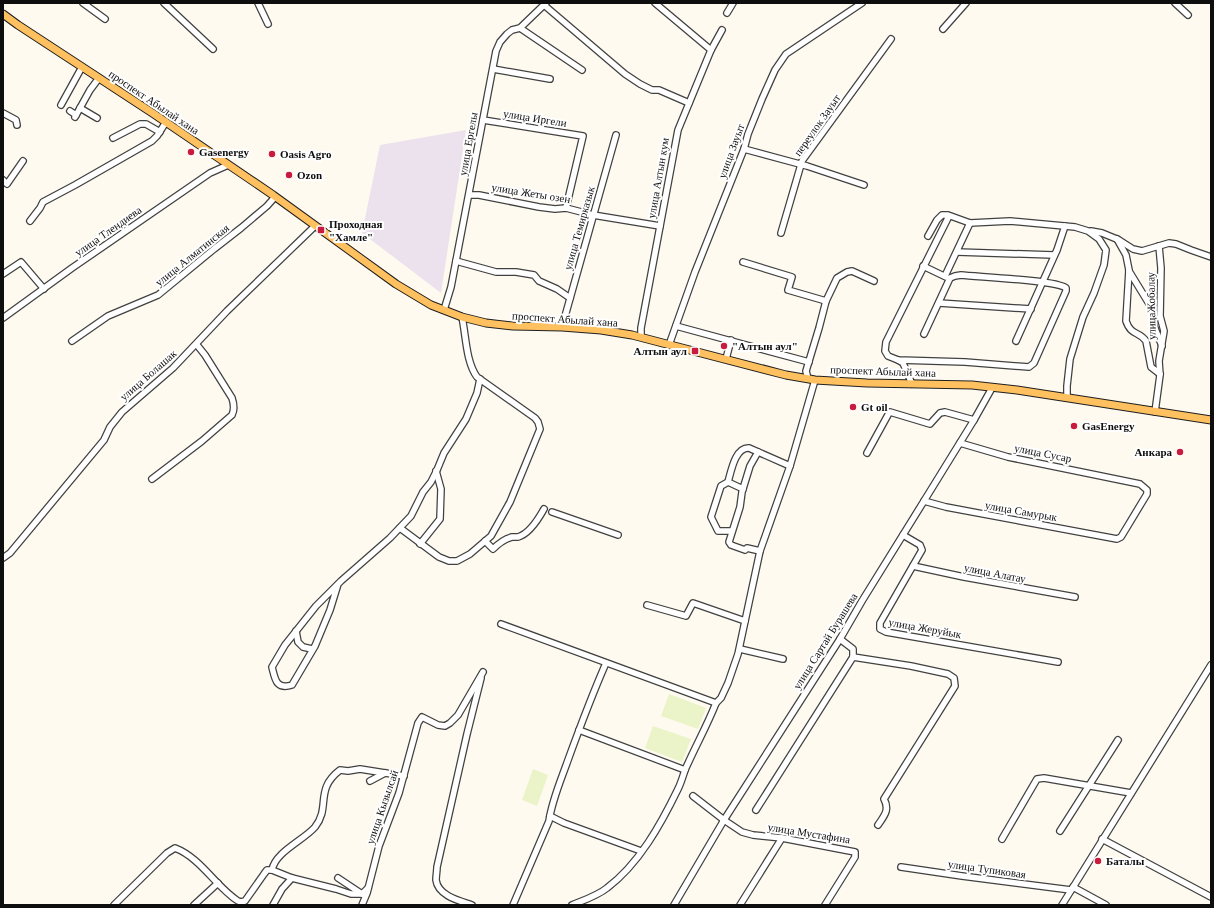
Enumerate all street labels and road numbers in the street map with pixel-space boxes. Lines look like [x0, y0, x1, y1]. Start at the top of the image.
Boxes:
street label: проспект Абылай хана [107, 67, 201, 137]
street label: переулок Зауыт [791, 92, 843, 158]
street label: улица Иргели [502, 107, 568, 129]
street label: улица Ергелы [457, 111, 480, 177]
street label: улица Зауыт [716, 122, 747, 180]
street label: улица Алтын кум [645, 137, 671, 219]
street label: улица Жеты озен [491, 181, 571, 205]
street label: улица Темирказык [561, 184, 597, 271]
street label: улица Тлендиева [72, 203, 144, 258]
street label: улица Алматинская [153, 222, 231, 288]
street label: улицаЖобалау [1144, 271, 1158, 340]
street label: проспект Абылай хана [512, 309, 618, 329]
street label: улица Болашак [117, 347, 179, 403]
street label: проспект Абылай хана [830, 363, 936, 379]
street label: улица Сусар [1013, 442, 1073, 465]
street label: улица Самурык [984, 499, 1059, 523]
street label: улица Алатау [963, 561, 1027, 585]
street label: улица Сартай Бурашева [790, 591, 860, 691]
street label: улица Жеруйык [888, 616, 963, 640]
street label: улица Кызылсай [364, 768, 400, 846]
street label: улица Мустафина [767, 821, 851, 845]
street label: улица Тупиковая [947, 858, 1027, 880]

